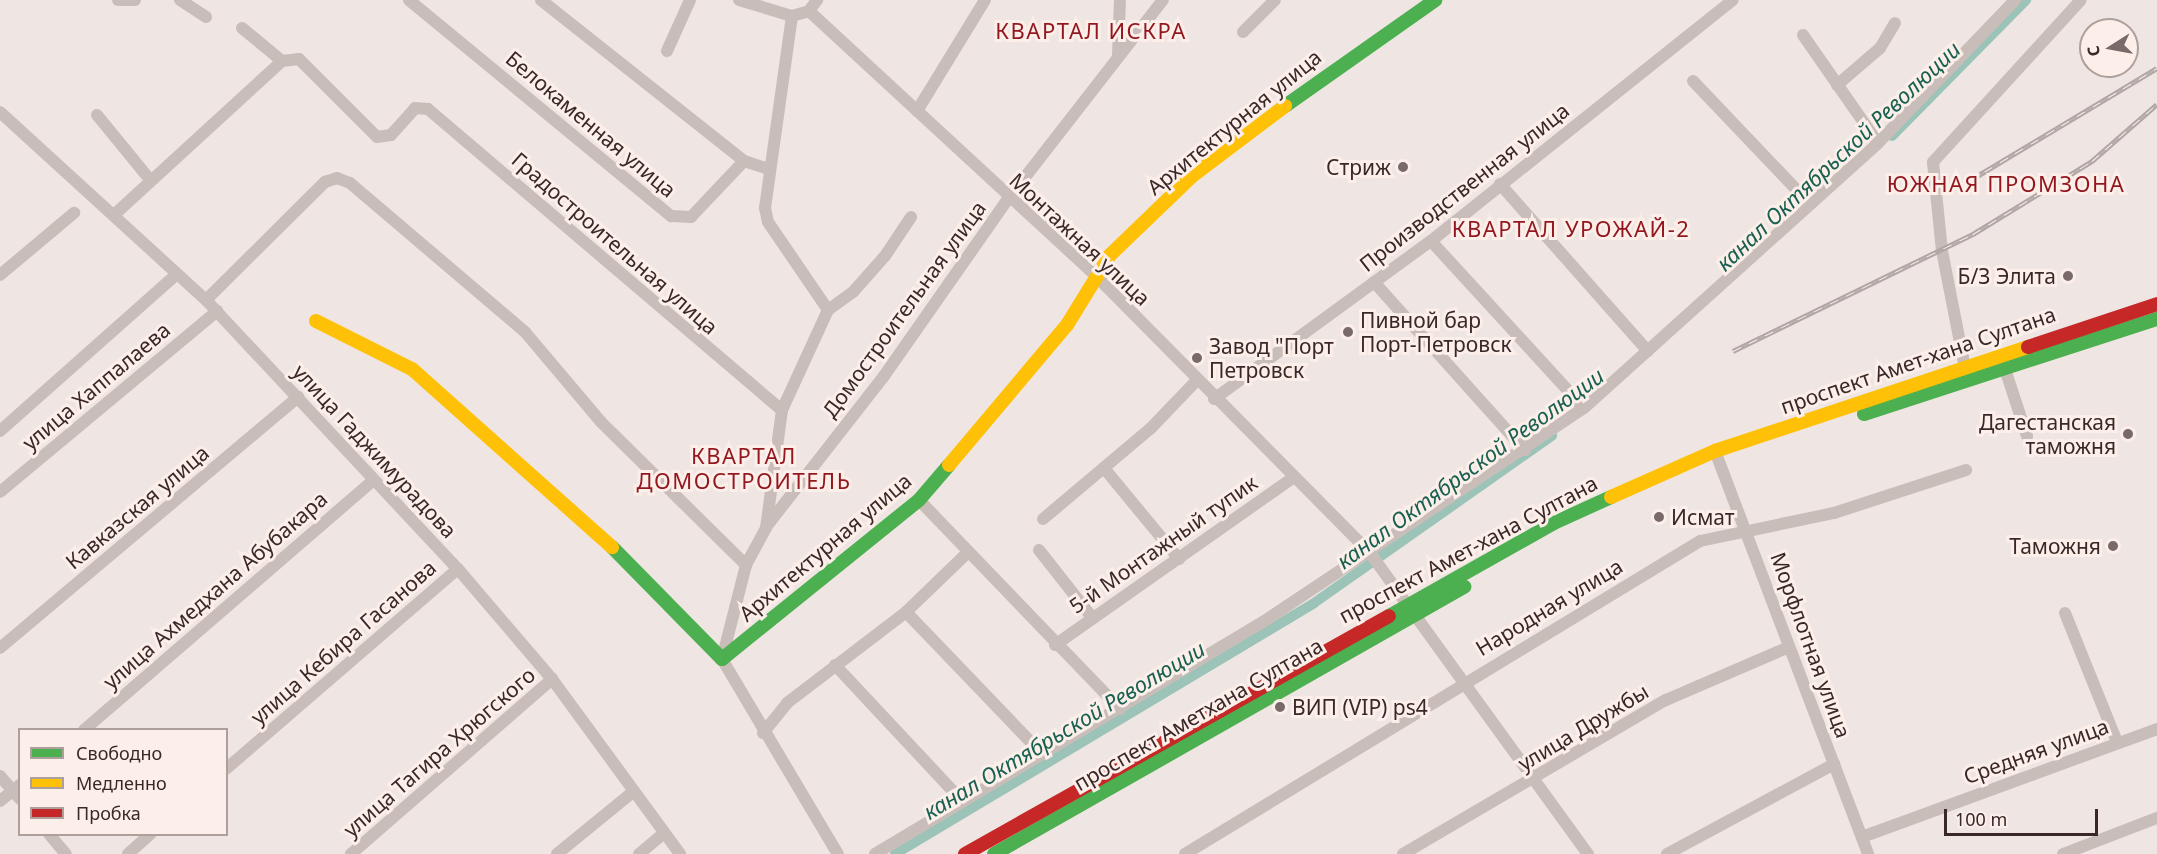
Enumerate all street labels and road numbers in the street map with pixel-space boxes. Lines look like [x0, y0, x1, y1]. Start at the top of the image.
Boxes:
street label: Архитектурная улица [1142, 44, 1326, 200]
street label: Белокаменная улица [501, 46, 681, 202]
street label: Производственная улица [1354, 97, 1574, 277]
street label: Градостроительная улица [507, 147, 723, 339]
street label: Монтажная улица [1004, 167, 1156, 311]
street label: Домостроительная улица [817, 196, 991, 422]
street label: проспект Амет-хана Султана [1777, 301, 2059, 419]
street label: улица Хаппалаева [17, 317, 175, 455]
street label: улица Гаджимурадова [288, 359, 462, 543]
street label: Кавказская улица [60, 440, 214, 574]
street label: Архитектурная улица [734, 468, 916, 626]
street label: 5-й Монтажный тупик [1064, 470, 1262, 618]
street label: проспект Амет-хана Султана [1334, 470, 1602, 628]
street label: улица Ахмедхана Абубакара [98, 486, 332, 694]
street label: Морфлотная улица [1766, 549, 1856, 741]
street label: Народная улица [1471, 553, 1627, 661]
street label: улица Кебира Гасанова [245, 555, 441, 729]
street label: проспект Аметхана Султана [1069, 632, 1327, 796]
street label: улица Тагира Хрюгского [338, 662, 540, 842]
street label: улица Дружбы [1513, 678, 1653, 776]
street label: Средняя улица [1960, 713, 2112, 789]

